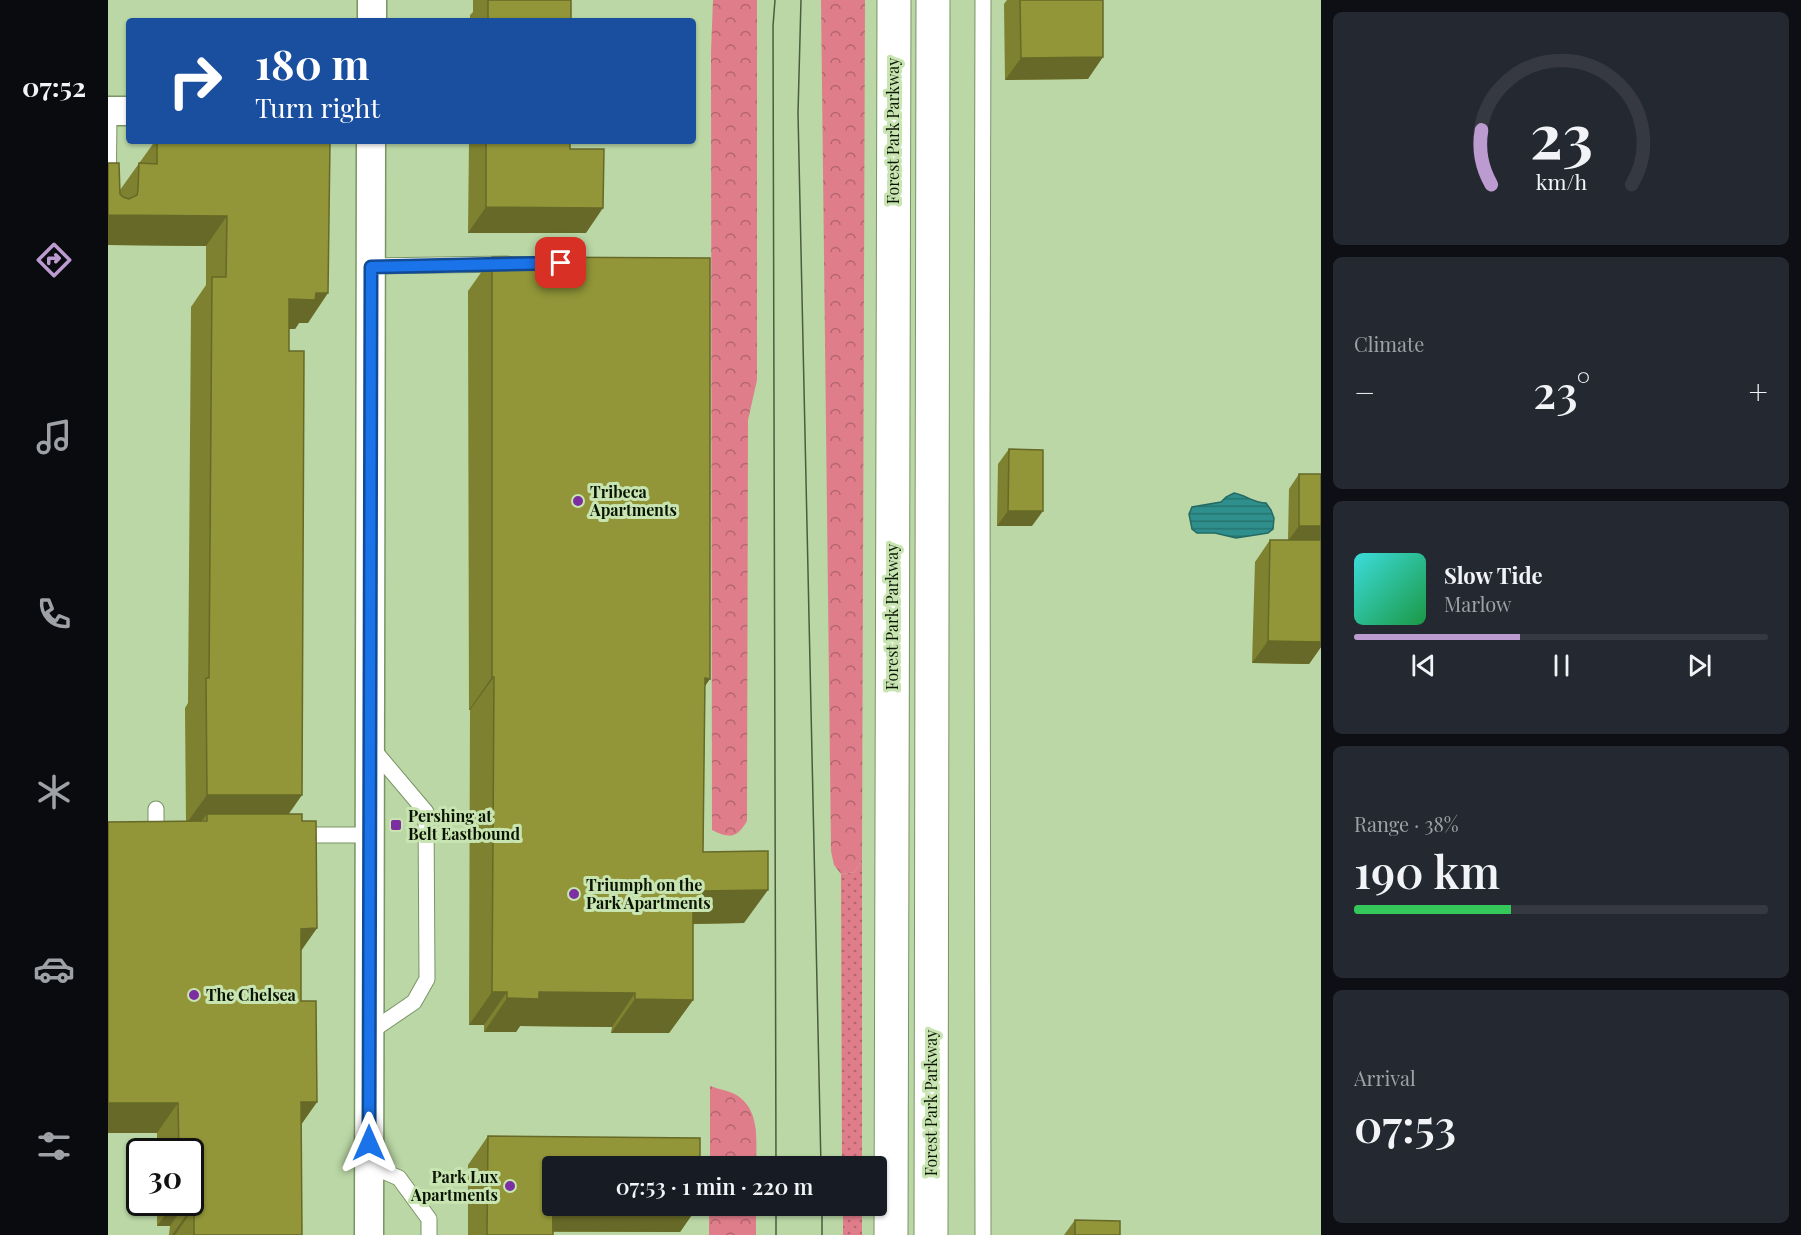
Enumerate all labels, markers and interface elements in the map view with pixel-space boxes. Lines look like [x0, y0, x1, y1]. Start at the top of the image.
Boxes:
text: 180 m [255, 35, 370, 91]
icon: right [156, 42, 234, 120]
street label: Forest Park Parkway [882, 58, 903, 204]
text: 07:52 [22, 68, 86, 104]
text: Turn right [255, 89, 380, 125]
text: 23 [1529, 91, 1593, 175]
text: km/h [1535, 168, 1587, 196]
pin [535, 237, 586, 288]
icon: directions [33, 239, 75, 281]
icon: arrive [544, 246, 577, 279]
text: Climate [1354, 330, 1424, 357]
text: 23° [1533, 360, 1591, 420]
text: − [1354, 369, 1375, 413]
text: + [1749, 369, 1768, 413]
icon: music [33, 416, 75, 458]
place label: Tribeca Apartments [589, 481, 677, 520]
marker: Tribeca Apartments [571, 494, 585, 508]
street label: Forest Park Parkway [881, 544, 902, 690]
text: Slow Tide [1444, 560, 1543, 590]
text: Marlow [1444, 590, 1512, 617]
icon: phone [33, 593, 75, 635]
icon: previous [1407, 649, 1440, 682]
icon: pause [1545, 649, 1578, 682]
icon: next [1683, 649, 1716, 682]
icon: climate [33, 771, 75, 813]
place label: Pershing at Belt Eastbound [408, 805, 520, 844]
text: Range · 38% [1354, 810, 1459, 837]
marker: Pershing at Belt Eastbound [389, 818, 403, 832]
text: 190 km [1354, 840, 1500, 900]
place label: Triumph on the Park Apartments [586, 874, 711, 913]
marker: Triumph on the Park Apartments [567, 887, 581, 901]
icon: car [33, 948, 75, 990]
place label: The Chelsea [206, 984, 297, 1005]
marker: The Chelsea [187, 988, 201, 1002]
street label: Forest Park Parkway [920, 1030, 941, 1176]
text: Arrival [1354, 1064, 1416, 1091]
text: 07:53 [1354, 1094, 1456, 1154]
position arrow [337, 1111, 401, 1175]
icon: filters [33, 1125, 75, 1167]
speed limit sign: 30 [126, 1138, 204, 1216]
place label: Park Lux Apartments [410, 1166, 498, 1205]
text: 07:53 · 1 min · 220 m [616, 1171, 813, 1201]
marker: Park Lux Apartments [503, 1179, 517, 1193]

